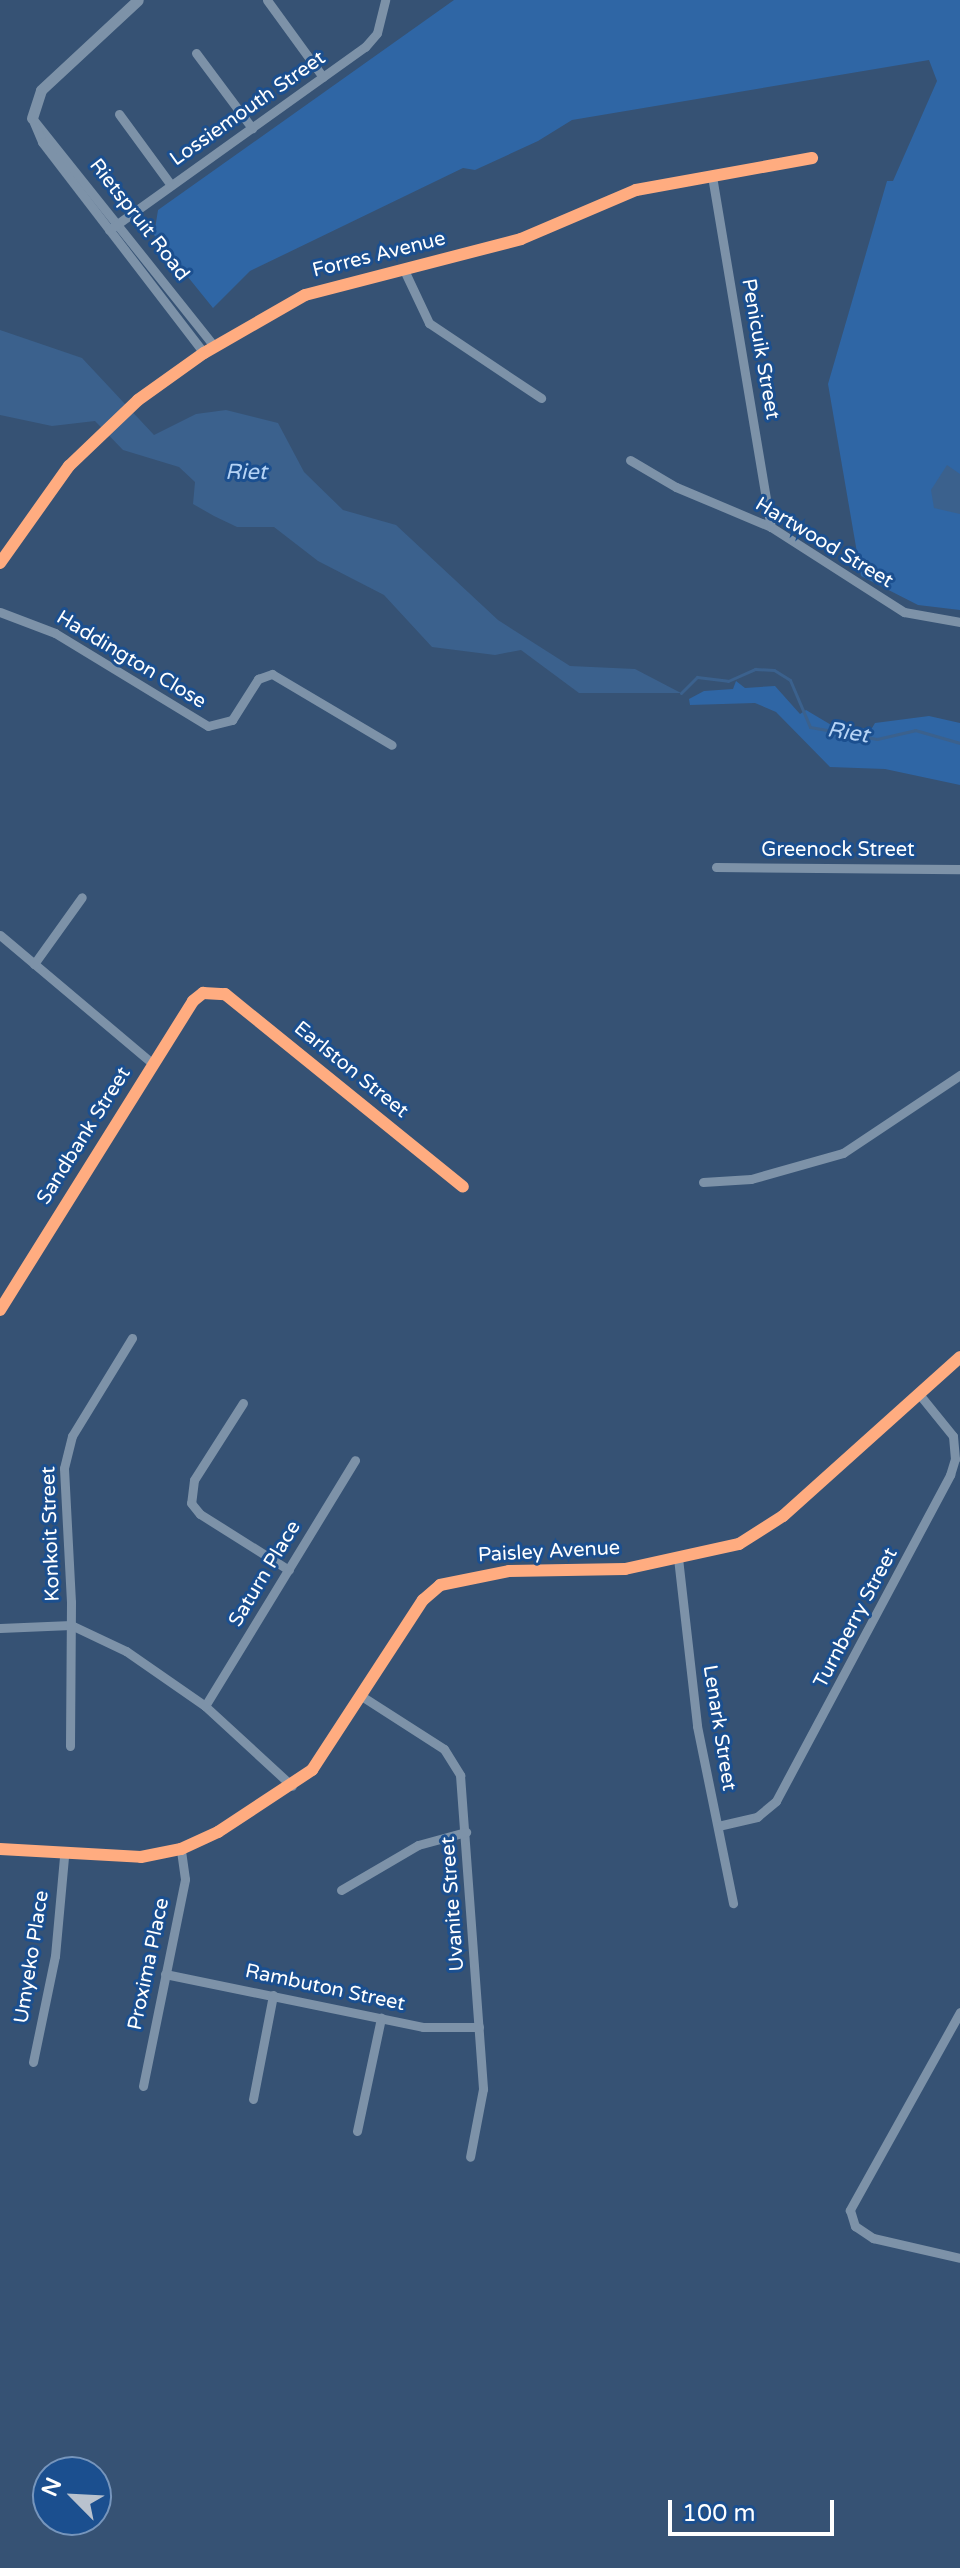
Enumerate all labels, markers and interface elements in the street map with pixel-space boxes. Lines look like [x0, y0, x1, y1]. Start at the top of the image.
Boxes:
street label: Lossiemouth Street [166, 46, 330, 172]
street label: Rietspruit Road [84, 154, 194, 286]
street label: Forres Avenue [310, 227, 448, 283]
street label: Penicuik Street [736, 277, 784, 421]
water label: Riet [225, 460, 267, 486]
street label: Hartwood Street [751, 492, 897, 594]
street label: Haddington Close [52, 606, 210, 714]
water label: Riet [825, 717, 871, 749]
street label: Greenock Street [761, 838, 915, 862]
street label: Earlston Street [289, 1017, 413, 1123]
street label: Sandbank Street [32, 1063, 136, 1209]
street label: Konkoit Street [37, 1466, 65, 1602]
street label: Saturn Place [224, 1517, 306, 1631]
street label: Paisley Avenue [477, 1536, 621, 1568]
street label: Turnberry Street [809, 1544, 903, 1692]
street label: Lenark Street [697, 1663, 741, 1793]
street label: Uvanite Street [436, 1836, 470, 1972]
street label: Umyeko Place [10, 1889, 54, 2025]
street label: Proxima Place [123, 1896, 175, 2032]
street label: Rambuton Street [243, 1959, 407, 2017]
north arrow [32, 2456, 112, 2536]
text: N [36, 2474, 67, 2500]
scale bar [672, 2484, 838, 2534]
text: 100 m [682, 2499, 756, 2528]

